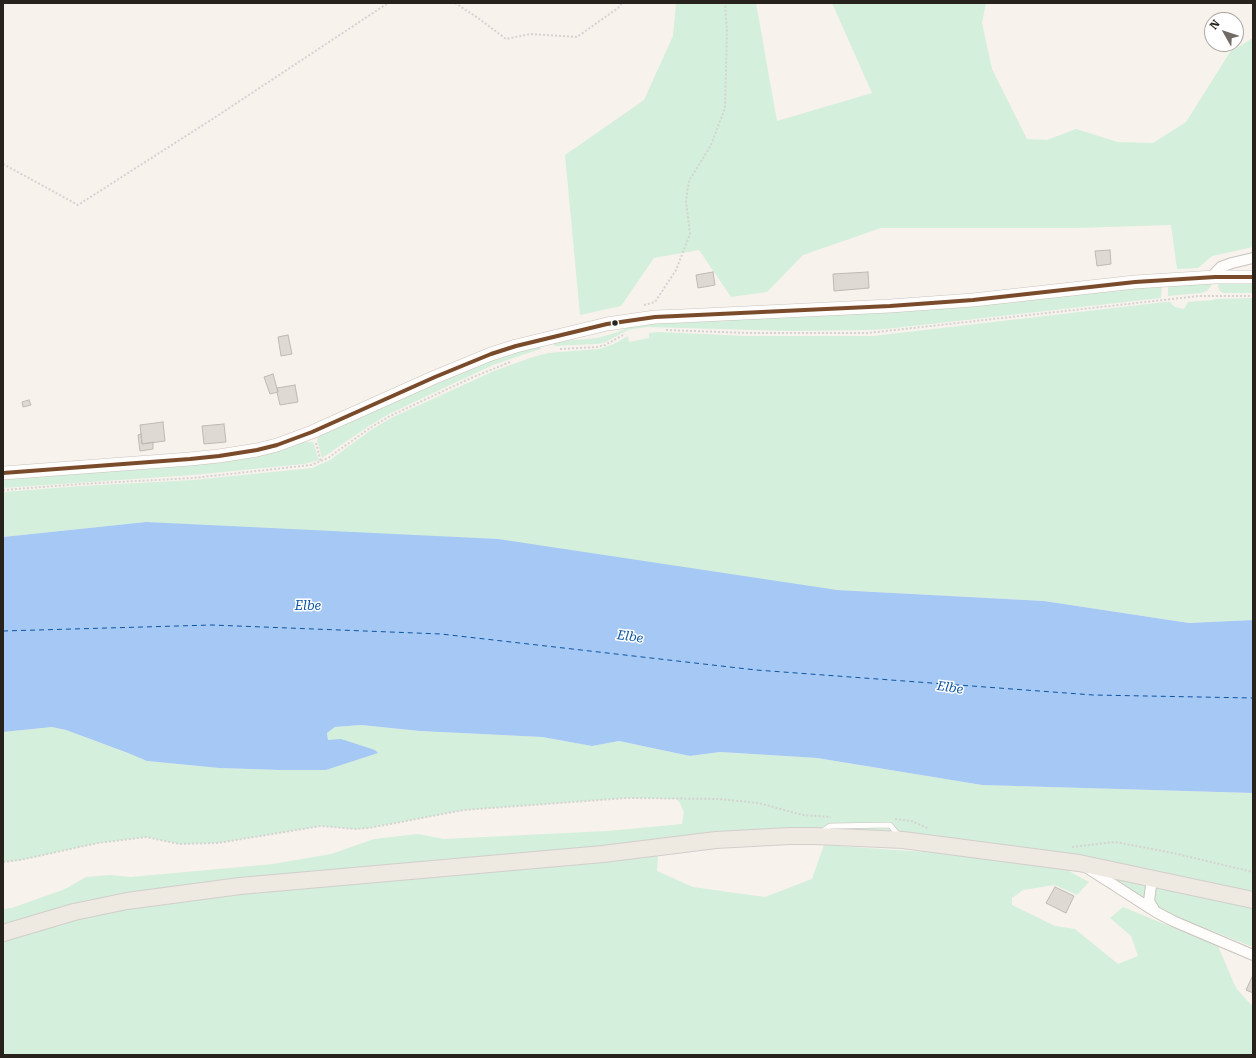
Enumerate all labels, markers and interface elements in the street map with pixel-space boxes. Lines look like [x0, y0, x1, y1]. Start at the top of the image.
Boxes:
north arrow [1204, 12, 1244, 52]
text: N [1207, 17, 1223, 32]
unlabelled marker [610, 318, 620, 328]
water label: Elbe [295, 598, 321, 614]
water label: Elbe [616, 627, 644, 647]
water label: Elbe [936, 678, 964, 698]

